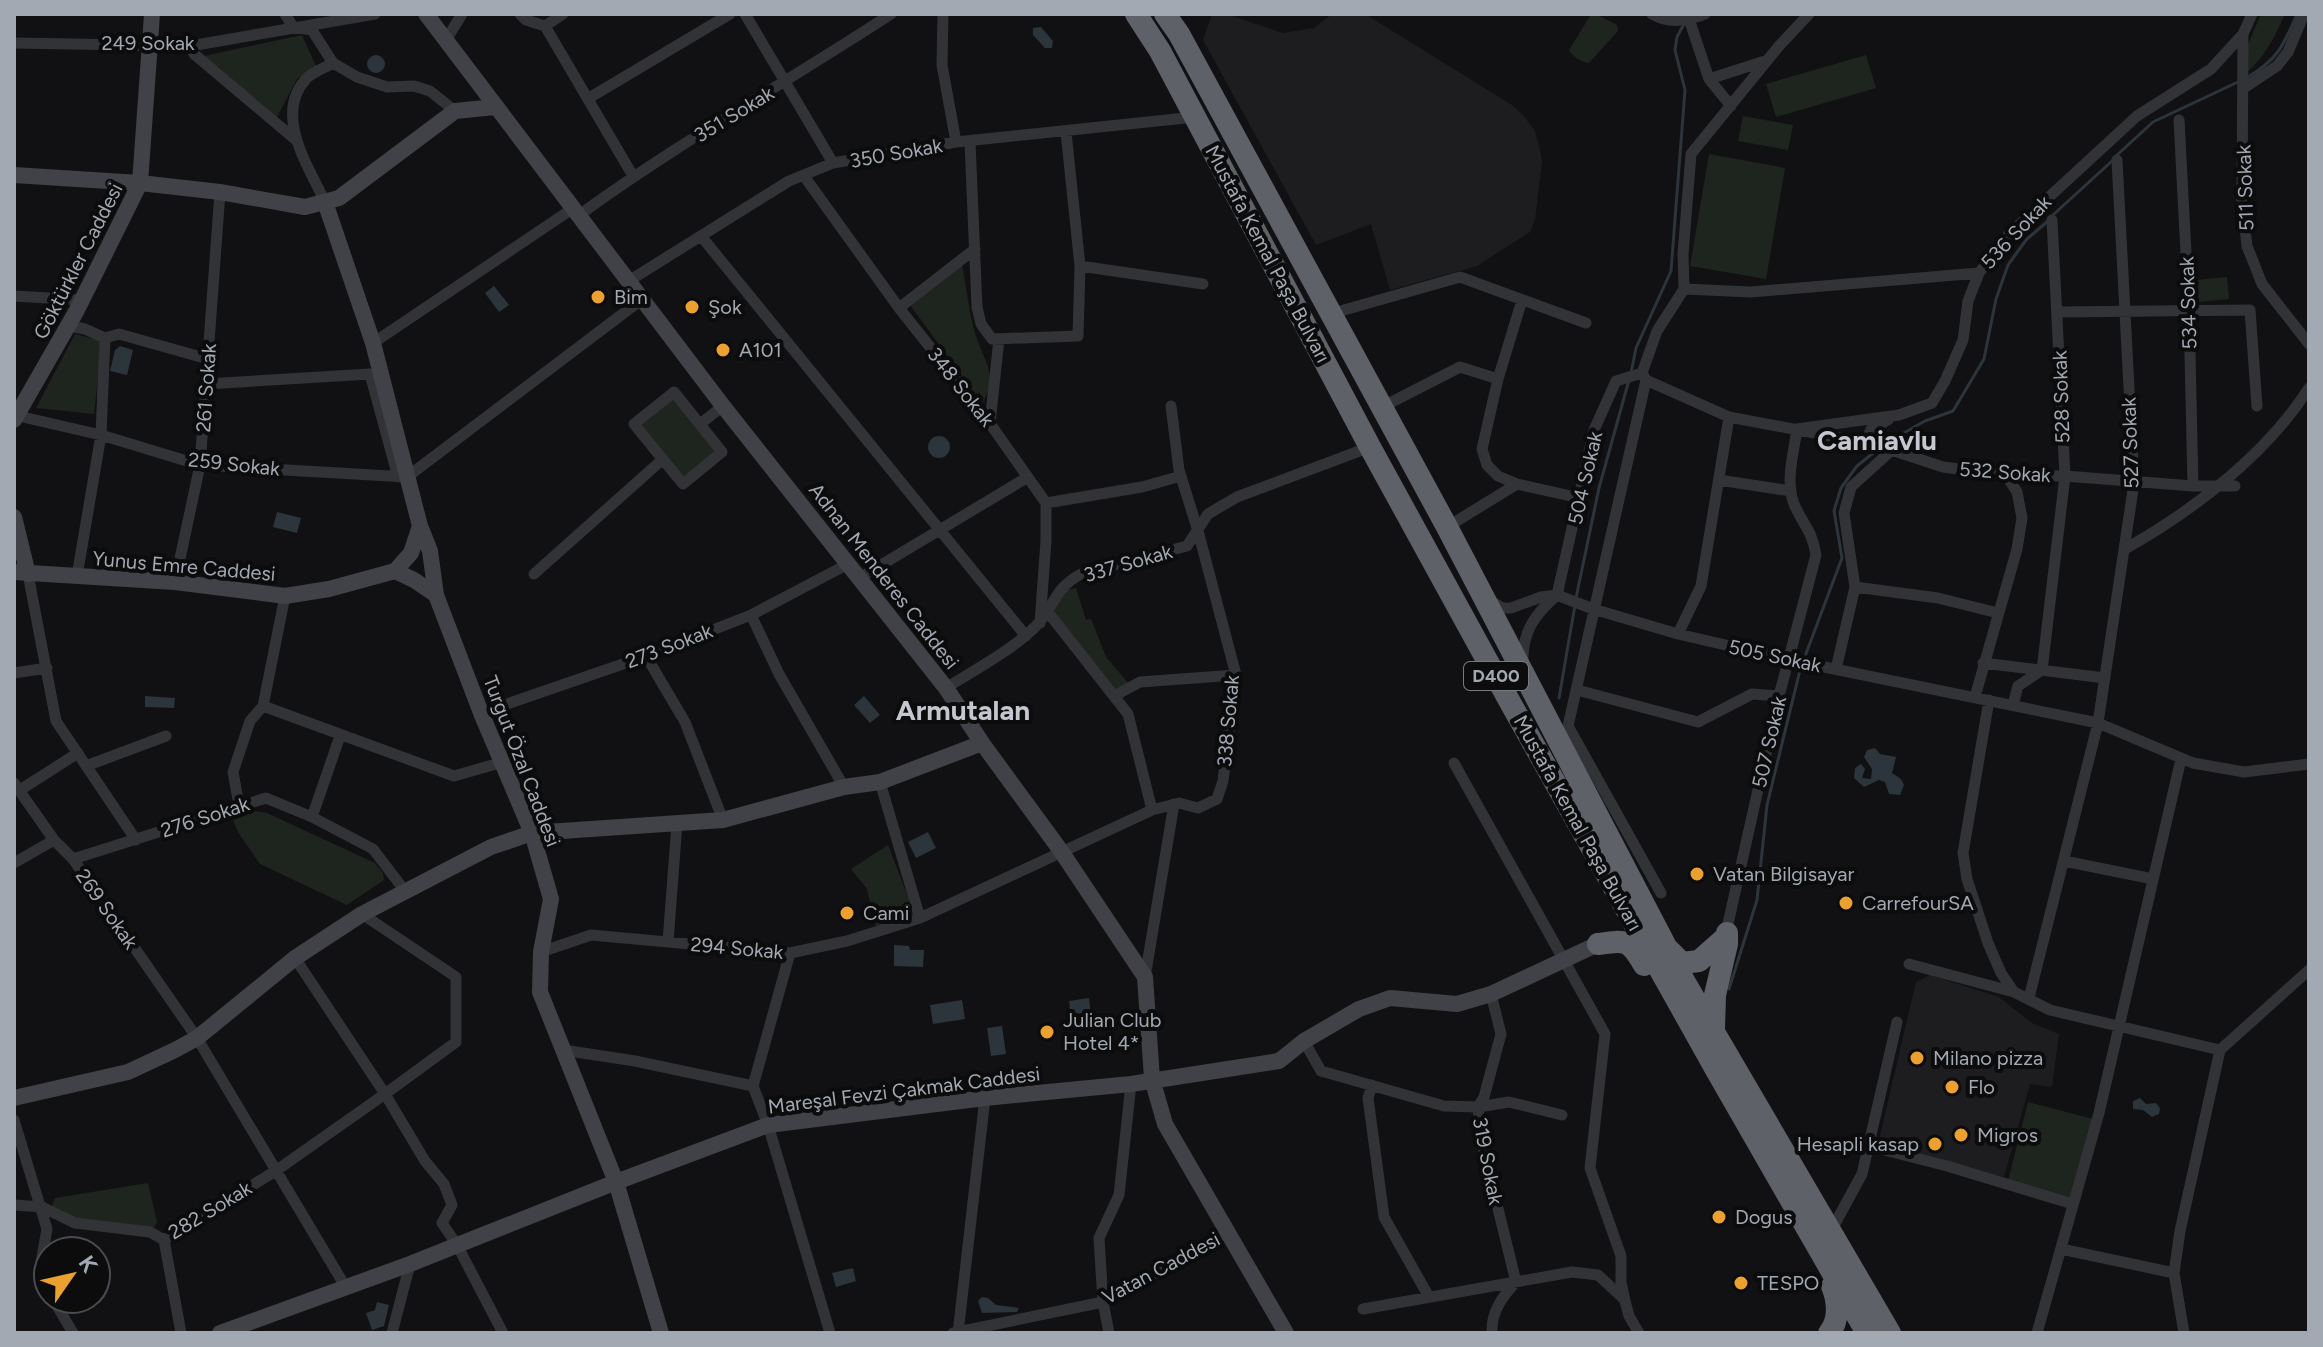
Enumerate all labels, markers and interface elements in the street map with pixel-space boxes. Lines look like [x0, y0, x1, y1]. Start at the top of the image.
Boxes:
street label: 249 Sokak [101, 31, 195, 55]
street label: 351 Sokak [690, 81, 779, 147]
street label: 350 Sokak [848, 133, 944, 173]
street label: Mustafa Kemal Paşa Bulvarı [1200, 141, 1336, 367]
street label: 511 Sokak [2231, 144, 2258, 232]
street label: Göktürkler Caddesi [28, 179, 128, 343]
street label: 536 Sokak [1976, 190, 2056, 274]
street label: 534 Sokak [2174, 256, 2202, 350]
place label: Bim [614, 285, 648, 309]
marker: Bim [589, 288, 607, 306]
place label: Şok [708, 295, 742, 319]
marker: Şok [683, 298, 701, 316]
place label: A101 [739, 338, 782, 362]
marker: A101 [714, 341, 732, 359]
street label: 261 Sokak [191, 342, 221, 433]
street label: 348 Sokak [923, 343, 1000, 432]
street label: 528 Sokak [2047, 350, 2075, 444]
street label: 527 Sokak [2116, 396, 2144, 489]
district label: Camiavlu [1817, 423, 1937, 457]
street label: 504 Sokak [1563, 429, 1607, 527]
street label: 259 Sokak [187, 447, 281, 481]
street label: 532 Sokak [1958, 457, 2052, 487]
street label: Adnan Menderes Caddesi [804, 478, 964, 674]
street label: 337 Sokak [1081, 539, 1175, 587]
street label: Yunus Emre Caddesi [91, 546, 277, 586]
street label: 273 Sokak [622, 618, 716, 674]
street label: 505 Sokak [1727, 634, 1824, 678]
road number: D400 [1464, 662, 1528, 690]
street label: Turgut Özal Caddesi [478, 672, 566, 850]
street label: 338 Sokak [1212, 674, 1244, 768]
district label: Armutalan [896, 693, 1030, 727]
street label: 507 Sokak [1747, 694, 1791, 790]
street label: Mustafa Kemal Paşa Bulvarı [1509, 711, 1647, 935]
street label: 276 Sokak [158, 791, 252, 843]
place label: Vatan Bilgisayar [1713, 862, 1855, 886]
street label: 269 Sokak [71, 864, 143, 954]
marker: Vatan Bilgisayar [1688, 865, 1706, 883]
place label: CarrefourSA [1862, 891, 1974, 915]
marker: CarrefourSA [1837, 894, 1855, 912]
place label: Cami [863, 901, 909, 925]
marker: Cami [838, 904, 856, 922]
street label: 294 Sokak [690, 932, 785, 964]
place label: Julian Club Hotel 4* [1063, 1008, 1162, 1055]
marker: Julian Club Hotel 4* [1038, 1023, 1056, 1041]
place label: Milano pizza [1933, 1046, 2043, 1070]
marker: Milano pizza [1908, 1049, 1926, 1067]
street label: Mareşal Fevzi Çakmak Caddesi [767, 1061, 1041, 1119]
place label: Flo [1968, 1075, 1995, 1099]
marker: Flo [1943, 1078, 1961, 1096]
street label: 319 Sokak [1468, 1115, 1508, 1207]
place label: Migros [1977, 1123, 2038, 1147]
marker: Migros [1952, 1126, 1970, 1144]
place label: Hesapli kasap [1797, 1132, 1919, 1156]
marker: Hesapli kasap [1926, 1135, 1944, 1153]
street label: 282 Sokak [164, 1176, 256, 1244]
place label: Dogus [1735, 1205, 1793, 1229]
marker: Dogus [1710, 1208, 1728, 1226]
street label: Vatan Caddesi [1098, 1227, 1224, 1309]
north arrow [32, 1235, 112, 1315]
text: K [73, 1250, 104, 1278]
place label: TESPO [1757, 1271, 1819, 1295]
marker: TESPO [1732, 1274, 1750, 1292]

